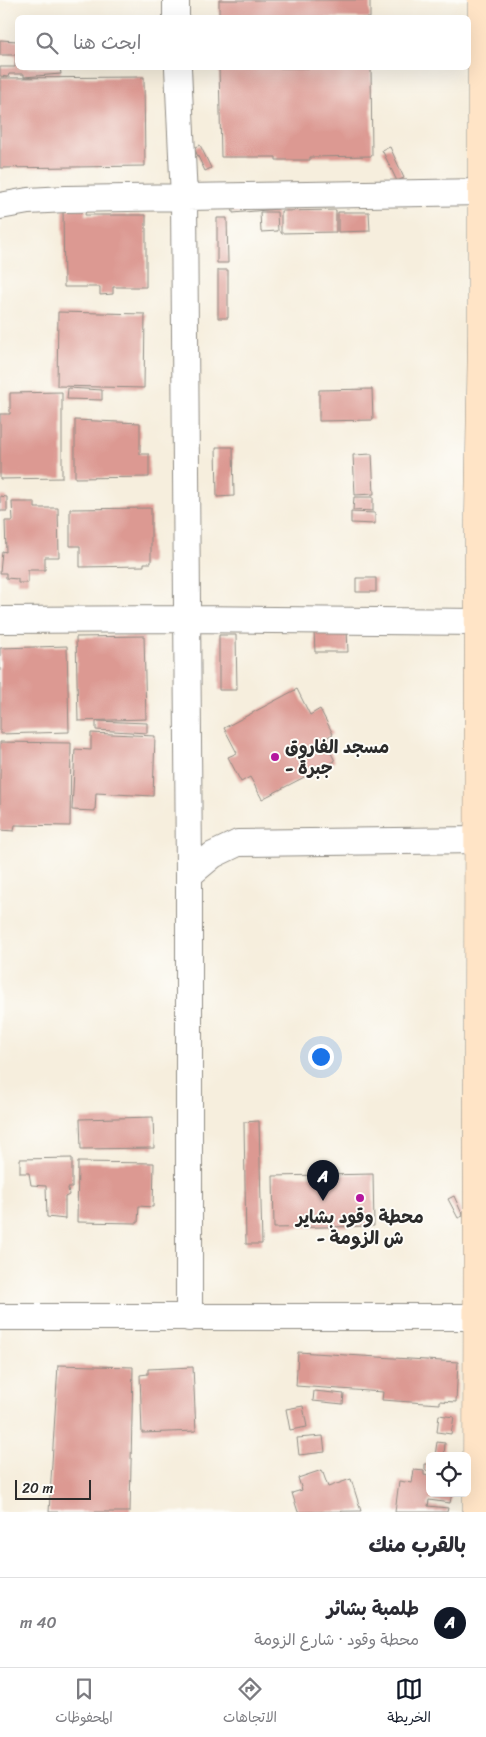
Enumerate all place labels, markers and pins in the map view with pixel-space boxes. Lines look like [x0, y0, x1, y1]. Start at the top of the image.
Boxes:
place label: مسجد الفاروق - جبرة [285, 731, 389, 784]
marker: مسجد الفاروق - جبرة [269, 751, 281, 763]
pin: A [307, 1160, 339, 1201]
marker: محطة وقود بشاير - ش الزومة [354, 1192, 366, 1204]
place label: محطة وقود بشاير - ش الزومة [294, 1201, 424, 1254]

